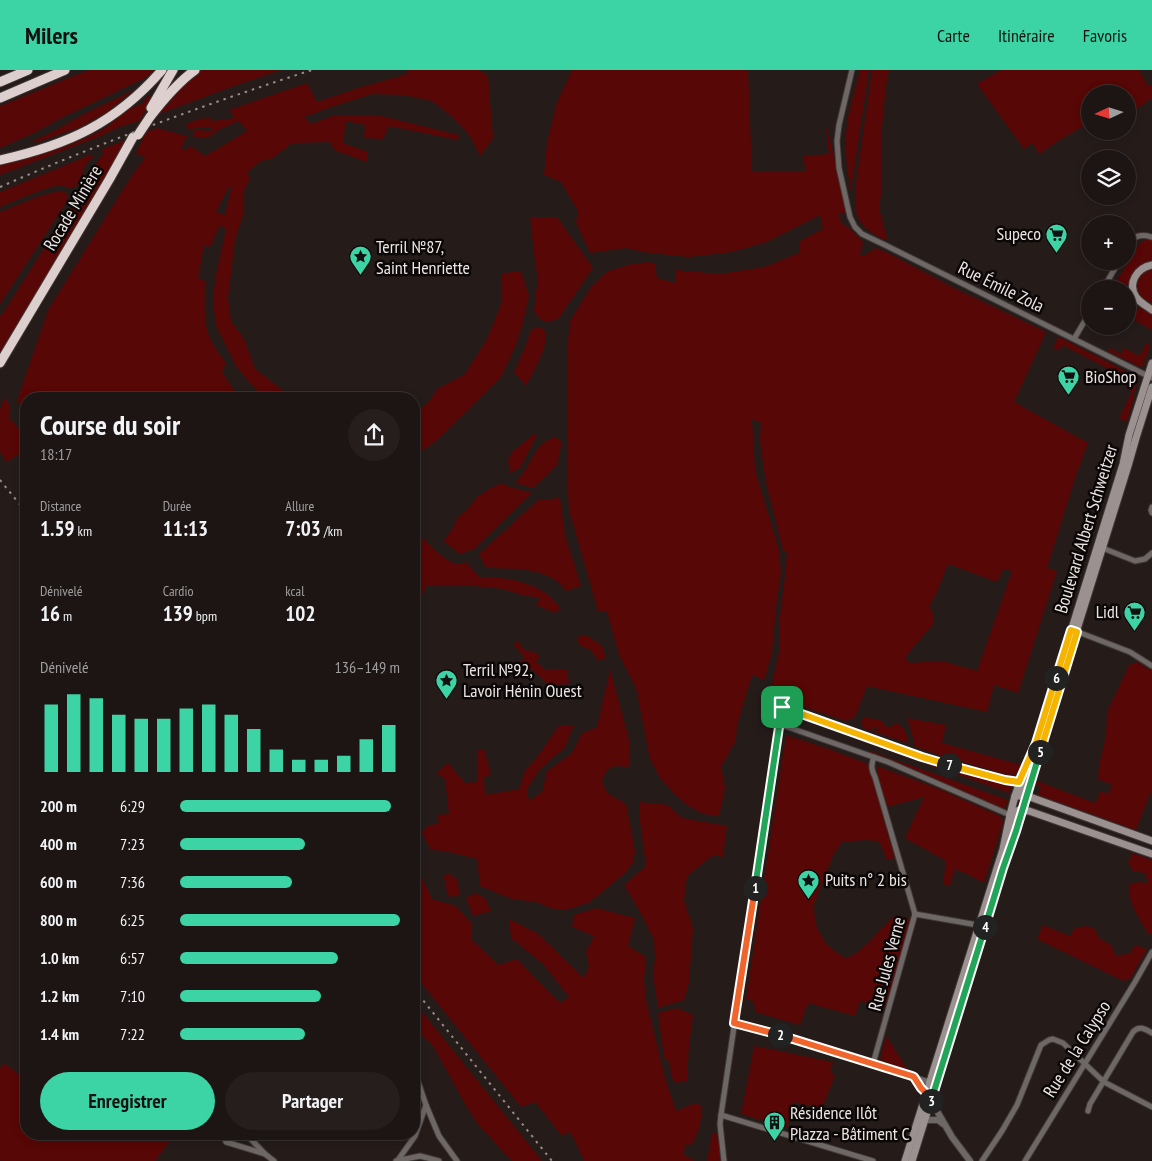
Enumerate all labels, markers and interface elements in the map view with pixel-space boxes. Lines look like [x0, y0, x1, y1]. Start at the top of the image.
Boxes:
text: Milers [25, 20, 78, 51]
text: Carte [937, 24, 970, 47]
text: Itinéraire [998, 24, 1055, 47]
text: Favoris [1083, 24, 1127, 47]
north arrow [1081, 85, 1136, 140]
map controls [1081, 85, 1136, 335]
button: layers [1081, 150, 1136, 205]
street label: Rocade Minière [38, 161, 107, 255]
button: + [1081, 215, 1136, 270]
place label: Supeco [996, 222, 1041, 245]
supermarket icon: Supeco [1045, 222, 1069, 253]
place label: Terril №87, Saint Henriette [376, 235, 470, 279]
place icon: Terril №87, Saint Henriette [348, 245, 372, 276]
street label: Rue Émile Zola [955, 256, 1048, 317]
button: − [1081, 280, 1136, 335]
supermarket icon: BioShop [1057, 365, 1081, 396]
place label: BioShop [1085, 365, 1137, 388]
text: Course du soir [40, 406, 180, 443]
button: share [348, 409, 400, 461]
street label: Boulevard Albert Schweitzer [1049, 442, 1122, 616]
text: 18:17 [40, 444, 72, 464]
text: Distance [40, 497, 81, 515]
text: Durée [163, 497, 191, 515]
text: Allure [285, 497, 314, 515]
text: 1.59 [40, 515, 75, 542]
text: 11:13 [163, 515, 208, 542]
text: 7:03 [285, 515, 321, 542]
text: km [75, 522, 92, 540]
text: /km [321, 522, 342, 540]
text: Dénivelé [40, 582, 83, 600]
text: Cardio [163, 582, 193, 600]
text: kcal [285, 582, 304, 600]
text: 16 [40, 600, 60, 627]
text: 139 [163, 600, 193, 627]
text: 102 [285, 600, 315, 627]
place label: Lidl [1096, 600, 1120, 623]
supermarket icon: Lidl [1123, 600, 1147, 631]
text: m [60, 607, 72, 625]
text: bpm [193, 607, 217, 625]
text: Dénivelé [40, 657, 89, 677]
text: 136–149 m [335, 657, 400, 677]
place label: Terril №92, Lavoir Hénin Ouest [463, 658, 582, 702]
pin: 6 [1044, 666, 1068, 690]
place icon: Terril №92, Lavoir Hénin Ouest [435, 668, 459, 699]
text: 6 [1053, 669, 1060, 687]
pin [761, 686, 803, 728]
icon: arrive [768, 693, 796, 721]
pin: 5 [1028, 740, 1052, 764]
text: 5 [1037, 743, 1044, 761]
pin: 7 [936, 752, 962, 778]
text: 7 [946, 756, 953, 774]
text: 200 m [40, 796, 77, 816]
text: 6:29 [120, 796, 145, 816]
text: 400 m [40, 834, 77, 854]
text: 7:23 [120, 834, 145, 854]
place icon: Puits n° 2 bis [797, 868, 821, 899]
place label: Puits n° 2 bis [825, 868, 907, 891]
text: 600 m [40, 872, 77, 892]
text: 7:36 [120, 872, 145, 892]
pin: 1 [742, 876, 768, 900]
text: 1 [752, 879, 759, 897]
text: 800 m [40, 910, 77, 930]
text: 6:25 [120, 910, 145, 930]
street label: Rue Jules Verne [863, 914, 910, 1013]
pin: 4 [972, 914, 998, 940]
text: 4 [982, 918, 989, 936]
text: 1.0 km [40, 948, 79, 968]
text: 6:57 [120, 948, 145, 968]
text: 1.2 km [40, 986, 79, 1006]
text: 7:10 [120, 986, 145, 1006]
street label: Rue de la Calypso [1038, 996, 1116, 1101]
pin: 2 [768, 1022, 792, 1048]
text: 1.4 km [40, 1024, 79, 1044]
text: 7:22 [120, 1024, 145, 1044]
text: 2 [777, 1026, 784, 1044]
button: Enregistrer [40, 1072, 215, 1130]
button: Partager [225, 1072, 400, 1130]
pin: 3 [918, 1088, 944, 1114]
text: 3 [928, 1092, 935, 1110]
place label: Résidence Ilôt Plazza - Bâtiment C [790, 1101, 910, 1145]
building icon: Résidence Ilôt Plazza - Bâtiment C [762, 1111, 786, 1142]

